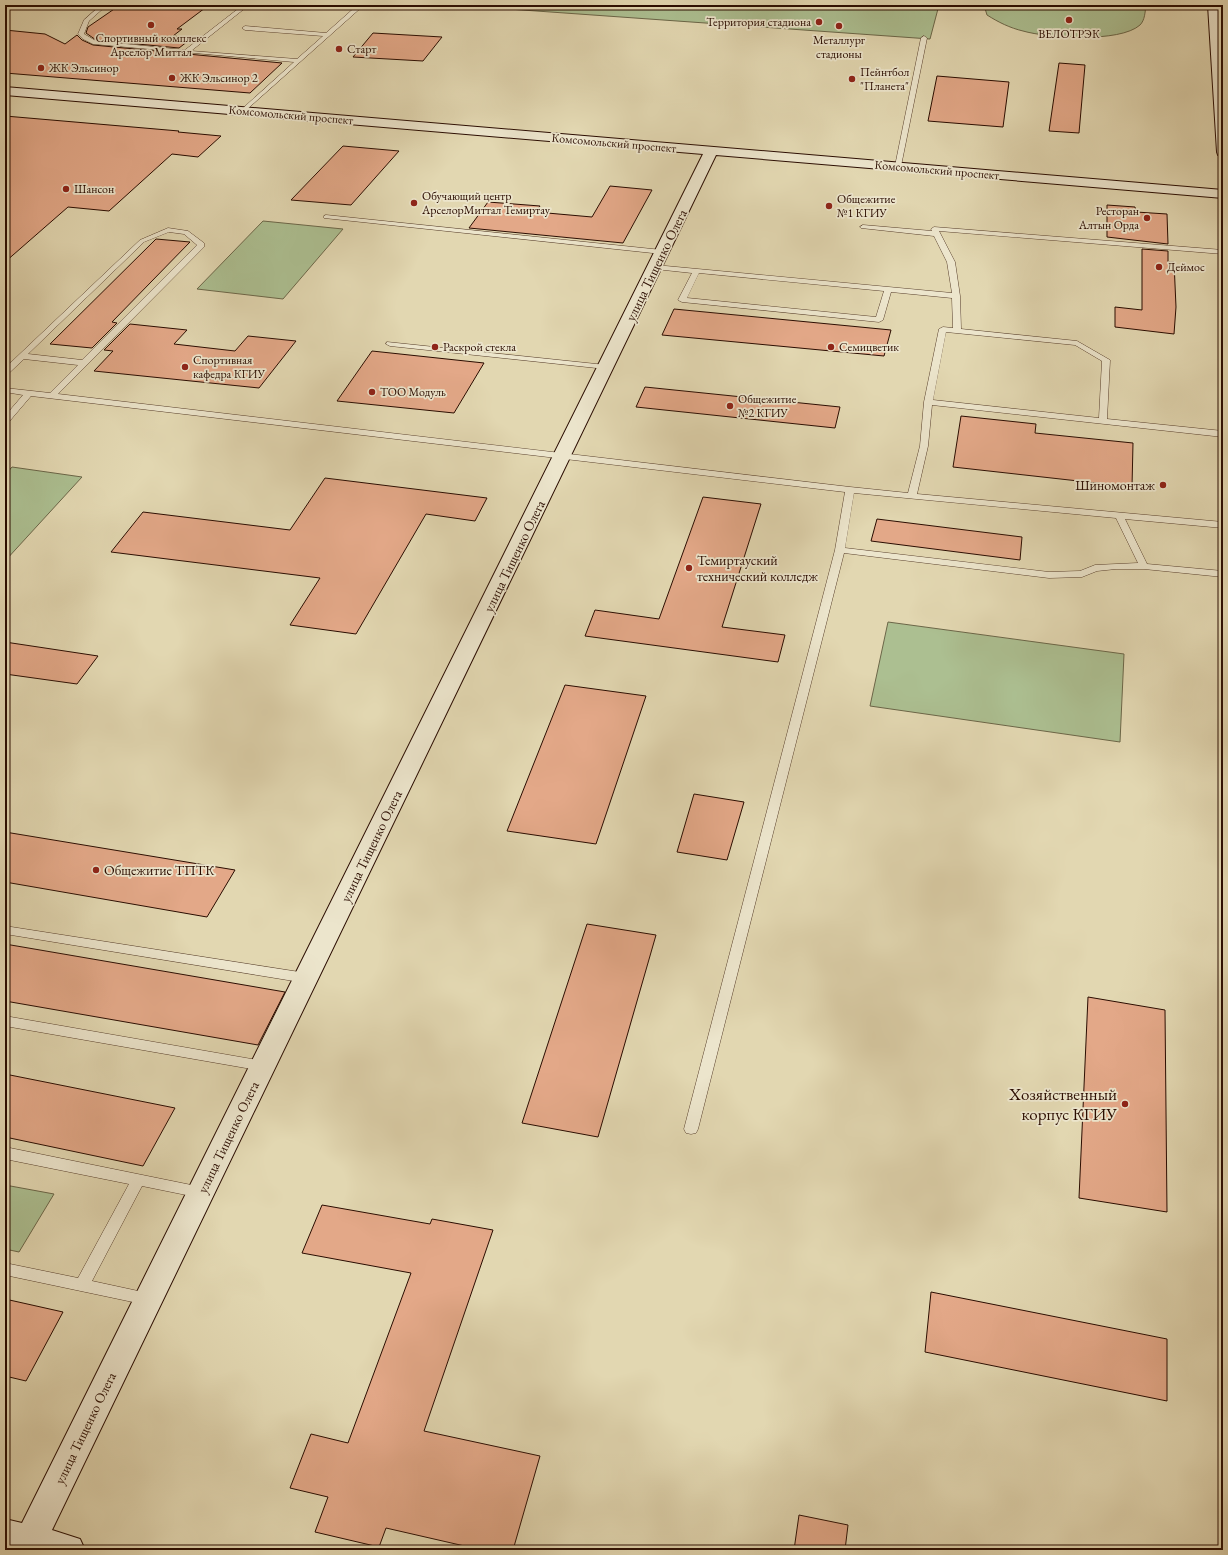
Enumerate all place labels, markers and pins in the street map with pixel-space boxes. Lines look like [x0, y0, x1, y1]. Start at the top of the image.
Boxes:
place label: Территория стадиона [706, 14, 811, 30]
marker: ВЕЛОТРЭК [1064, 15, 1074, 25]
marker: Территория стадиона [814, 17, 824, 27]
marker: Спортивный комплекс Арселор Миттал [146, 20, 156, 30]
marker: Металлург стадионы [834, 21, 844, 31]
place label: ВЕЛОТРЭК [1038, 26, 1100, 42]
place label: Спортивный комплекс Арселор Миттал [95, 30, 207, 60]
place label: Металлург стадионы [813, 32, 866, 62]
place label: Старт [347, 41, 376, 57]
marker: Старт [334, 44, 344, 54]
place label: ЖК Эльсинор [48, 60, 119, 76]
marker: ЖК Эльсинор [36, 63, 46, 73]
place label: Пейнтбол "Планета" [860, 64, 909, 94]
place label: ЖК Эльсинор 2 [179, 70, 258, 86]
marker: ЖК Эльсинор 2 [167, 73, 177, 83]
marker: Пейнтбол "Планета" [847, 74, 857, 84]
place label: Шансон [74, 181, 114, 197]
marker: Шансон [61, 184, 71, 194]
place label: Обучающий центр АрселорМиттал Темиртау [421, 188, 551, 218]
place label: Общежитие №1 КГИУ [837, 191, 896, 221]
marker: Обучающий центр АрселорМиттал Темиртау [409, 198, 419, 208]
marker: Общежитие №1 КГИУ [824, 201, 834, 211]
place label: Ресторан Алтын Орда [1078, 203, 1139, 233]
marker: Ресторан Алтын Орда [1142, 213, 1152, 223]
place label: Деймос [1167, 259, 1205, 275]
marker: Деймос [1154, 262, 1164, 272]
place label: Раскрой стекла [443, 339, 516, 355]
place label: Семицветик [839, 339, 899, 355]
marker: Раскрой стекла [430, 342, 440, 352]
marker: Семицветик [826, 342, 836, 352]
place label: Спортивная кафедра КГИУ [193, 352, 265, 382]
marker: Спортивная кафедра КГИУ [180, 362, 190, 372]
place label: ТОО Модуль [380, 384, 446, 400]
marker: ТОО Модуль [367, 387, 377, 397]
place label: Общежитие №2 КГИУ [738, 391, 797, 421]
marker: Общежитие №2 КГИУ [725, 401, 735, 411]
place label: Шиномонтаж [1075, 476, 1155, 494]
marker: Шиномонтаж [1158, 480, 1168, 490]
place label: Темиртауский технический колледж [697, 551, 818, 585]
marker: Темиртауский технический колледж [684, 563, 694, 573]
place label: Общежитие ТПТК [104, 861, 215, 879]
marker: Общежитие ТПТК [91, 865, 101, 875]
place label: Хозяйственный корпус КГИУ [1008, 1083, 1117, 1125]
marker: Хозяйственный корпус КГИУ [1120, 1099, 1130, 1109]

